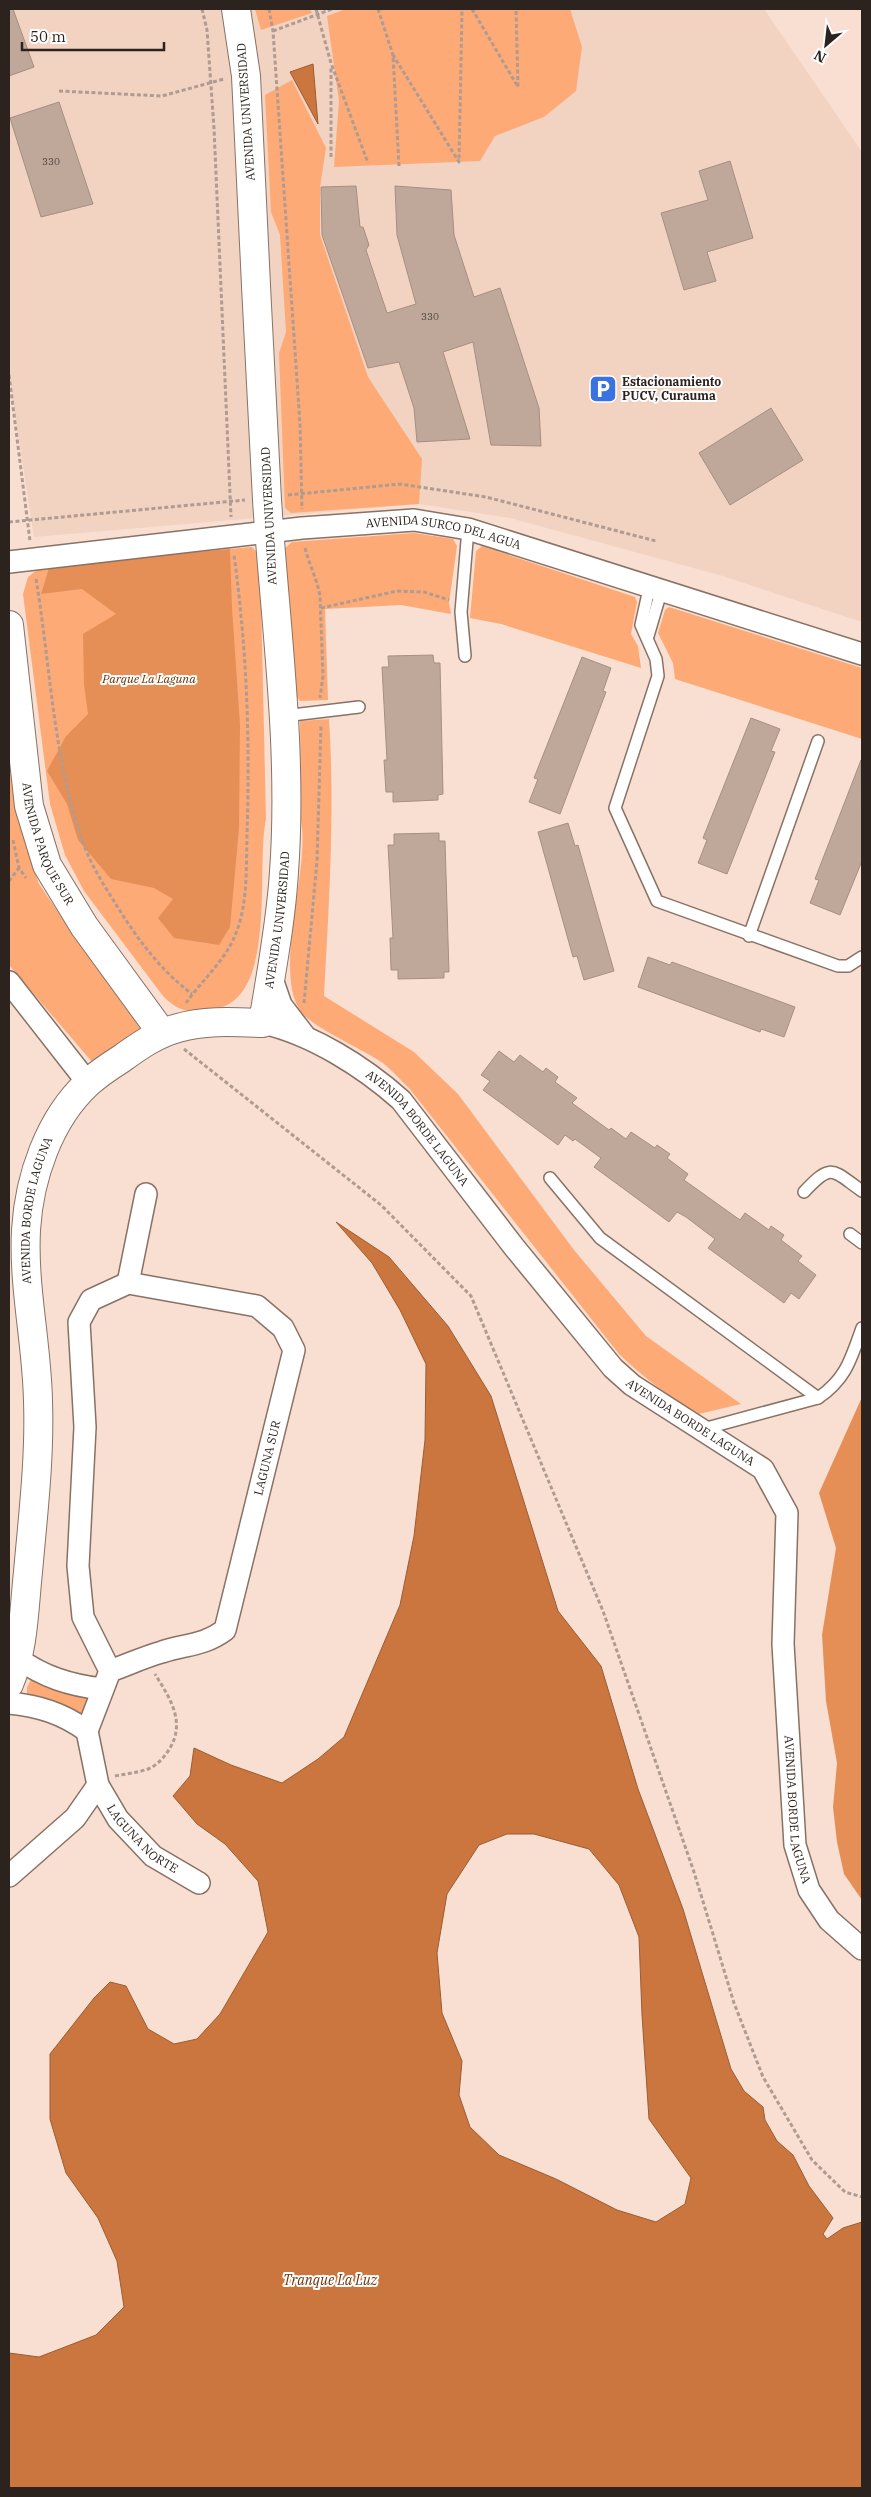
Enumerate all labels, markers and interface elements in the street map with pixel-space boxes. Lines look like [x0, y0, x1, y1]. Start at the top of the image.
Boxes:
scale bar [22, 20, 165, 52]
north arrow [801, 20, 851, 70]
text: 50 m [30, 27, 66, 46]
street label: AVENIDA UNIVERSIDAD [233, 43, 258, 181]
text: N [811, 46, 829, 67]
house number: 330 [42, 155, 60, 168]
house number: 330 [421, 310, 439, 323]
parking icon: Estacionamiento PUCV, Curauma [588, 374, 618, 404]
place label: Estacionamiento PUCV, Curauma [622, 374, 721, 403]
street label: AVENIDA UNIVERSIDAD [257, 447, 280, 585]
street label: AVENIDA SURCO DEL AGUA [365, 512, 524, 553]
park label: Parque La Laguna [101, 671, 196, 686]
street label: AVENIDA PARQUE SUR [19, 782, 78, 908]
street label: AVENIDA UNIVERSIDAD [261, 851, 292, 990]
street label: AVENIDA BORDE LAGUNA [363, 1066, 473, 1189]
street label: AVENIDA BORDE LAGUNA [18, 1134, 56, 1285]
street label: AVENIDA BORDE LAGUNA [623, 1375, 758, 1469]
street label: LAGUNA SUR [250, 1419, 283, 1497]
street label: AVENIDA BORDE LAGUNA [781, 1735, 815, 1886]
street label: LAGUNA NORTE [104, 1801, 181, 1876]
water label: Tranque La Luz [283, 2271, 378, 2289]

